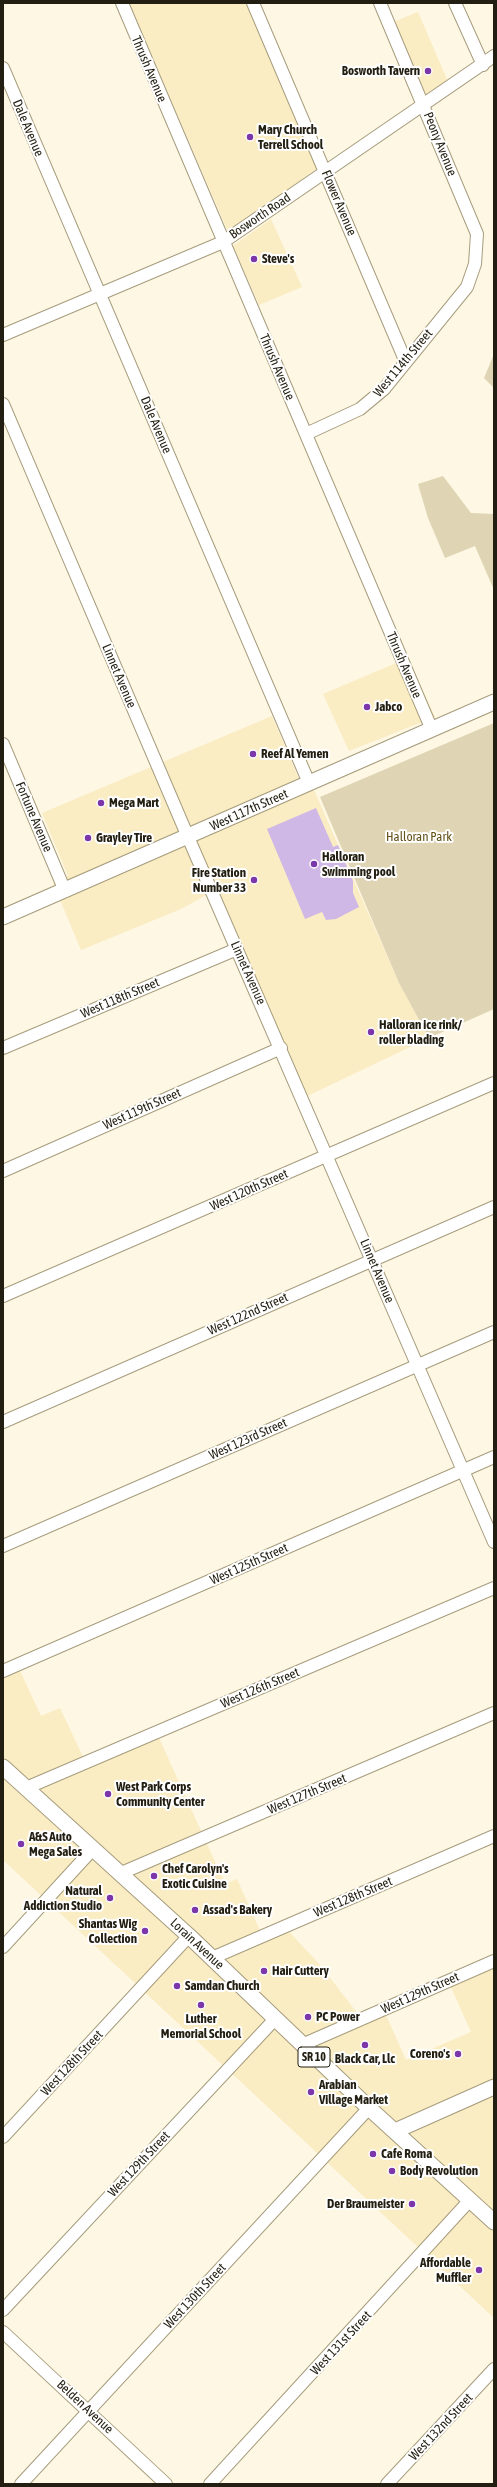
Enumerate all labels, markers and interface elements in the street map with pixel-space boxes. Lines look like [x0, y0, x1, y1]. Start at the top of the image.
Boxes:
street label: Thrush Avenue [128, 33, 170, 105]
place label: Bosworth Tavern [342, 63, 420, 79]
marker: Bosworth Tavern [423, 66, 433, 76]
street label: Dale Avenue [9, 97, 47, 159]
street label: Peony Avenue [420, 110, 460, 178]
place label: Mary Church Terrell School [258, 122, 323, 153]
marker: Mary Church Terrell School [245, 132, 255, 142]
street label: Flower Avenue [318, 168, 360, 238]
street label: Bosworth Road [226, 190, 294, 242]
place label: Steve's [262, 251, 294, 267]
marker: Steve's [249, 254, 259, 264]
street label: West 114th Street [370, 326, 436, 400]
street label: Thrush Avenue [256, 331, 298, 403]
street label: Dale Avenue [137, 394, 175, 456]
street label: Thrush Avenue [383, 629, 425, 701]
street label: Linnet Avenue [99, 642, 139, 710]
place label: Jabco [375, 699, 402, 715]
marker: Jabco [362, 702, 372, 712]
place label: Reef Al Yemen [261, 746, 329, 762]
marker: Reef Al Yemen [248, 749, 258, 759]
street label: Fortune Avenue [12, 780, 56, 854]
street label: West 117th Street [208, 786, 290, 834]
place label: Mega Mart [109, 795, 159, 811]
marker: Mega Mart [96, 798, 106, 808]
park label: Halloran Park [386, 829, 452, 845]
place label: Grayley Tire [96, 830, 152, 846]
marker: Grayley Tire [83, 833, 93, 843]
place label: Halloran Swimming pool [322, 849, 395, 880]
marker: Halloran Swimming pool [309, 859, 319, 869]
place label: Fire Station Number 33 [192, 865, 246, 896]
marker: Fire Station Number 33 [249, 875, 259, 885]
street label: Linnet Avenue [227, 939, 269, 1007]
street label: West 118th Street [78, 974, 162, 1022]
place label: Halloran ice rink/ roller blading [379, 1017, 462, 1048]
marker: Halloran ice rink/ roller blading [366, 1027, 376, 1037]
street label: West 119th Street [101, 1085, 183, 1133]
street label: West 120th Street [208, 1166, 290, 1214]
street label: Linnet Avenue [357, 1237, 397, 1305]
street label: West 122nd Street [205, 1289, 291, 1339]
street label: West 123rd Street [207, 1415, 289, 1463]
street label: West 125th Street [208, 1540, 290, 1588]
street label: West 126th Street [218, 1664, 302, 1712]
street label: West 127th Street [265, 1770, 349, 1818]
place label: West Park Corps Community Center [116, 1779, 205, 1810]
marker: West Park Corps Community Center [103, 1789, 113, 1799]
place label: A&S Auto Mega Sales [29, 1829, 82, 1860]
marker: A&S Auto Mega Sales [16, 1839, 26, 1849]
place label: Chef Carolyn's Exotic Cuisine [162, 1861, 229, 1892]
marker: Chef Carolyn's Exotic Cuisine [149, 1871, 159, 1881]
street label: West 128th Street [311, 1873, 395, 1921]
place label: Natural Addiction Studio [24, 1883, 102, 1914]
marker: Natural Addiction Studio [105, 1893, 115, 1903]
place label: Assad's Bakery [203, 1902, 272, 1918]
marker: Assad's Bakery [190, 1905, 200, 1915]
street label: Lorain Avenue [167, 1915, 227, 1973]
place label: Shantas Wig Collection [79, 1916, 137, 1947]
marker: Shantas Wig Collection [140, 1926, 150, 1936]
place label: Hair Cuttery [272, 1963, 329, 1979]
marker: Hair Cuttery [259, 1966, 269, 1976]
street label: West 129th Street [379, 1969, 461, 2017]
place label: Samdan Church [185, 1978, 260, 1994]
marker: Samdan Church [172, 1981, 182, 1991]
marker: Luther Memorial School [196, 2000, 206, 2010]
place label: PC Power [316, 2009, 360, 2025]
place label: Luther Memorial School [161, 2011, 241, 2042]
marker: PC Power [303, 2012, 313, 2022]
street label: West 128th Street [38, 2027, 106, 2099]
marker: Black Car, Llc [360, 2040, 370, 2050]
place label: Coreno's [410, 2046, 450, 2062]
road number: SR 10 [298, 2047, 330, 2067]
marker: Coreno's [453, 2049, 463, 2059]
place label: Black Car, Llc [335, 2051, 395, 2067]
place label: Arabian Village Market [319, 2077, 388, 2108]
marker: Arabian Village Market [306, 2087, 316, 2097]
street label: West 129th Street [105, 2128, 173, 2200]
place label: Cafe Roma [381, 2146, 432, 2162]
marker: Cafe Roma [368, 2149, 378, 2159]
place label: Body Revolution [400, 2163, 478, 2179]
marker: Body Revolution [387, 2166, 397, 2176]
place label: Der Braumeister [327, 2196, 404, 2212]
marker: Der Braumeister [407, 2199, 417, 2209]
place label: Affordable Muffler [420, 2255, 471, 2286]
street label: West 130th Street [161, 2260, 229, 2332]
marker: Affordable Muffler [474, 2265, 484, 2275]
street label: West 131st Street [307, 2308, 375, 2378]
street label: Belden Avenue [54, 2377, 116, 2437]
street label: West 132nd Street [406, 2390, 476, 2464]

